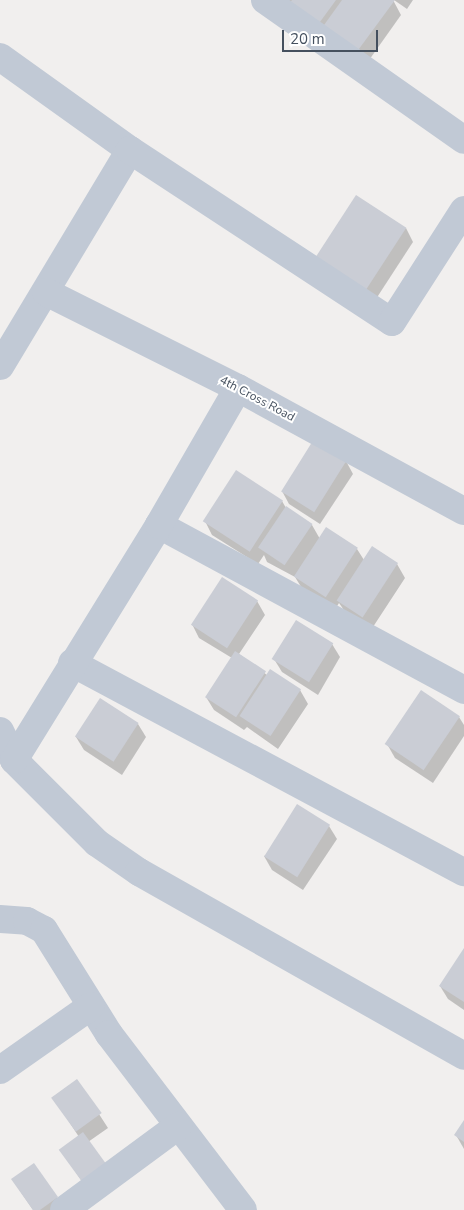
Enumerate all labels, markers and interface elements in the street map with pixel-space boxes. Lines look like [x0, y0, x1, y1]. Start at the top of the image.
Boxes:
scale bar [284, 20, 380, 52]
text: 20 m [290, 29, 325, 49]
street label: 4th Cross Road [217, 373, 297, 425]

